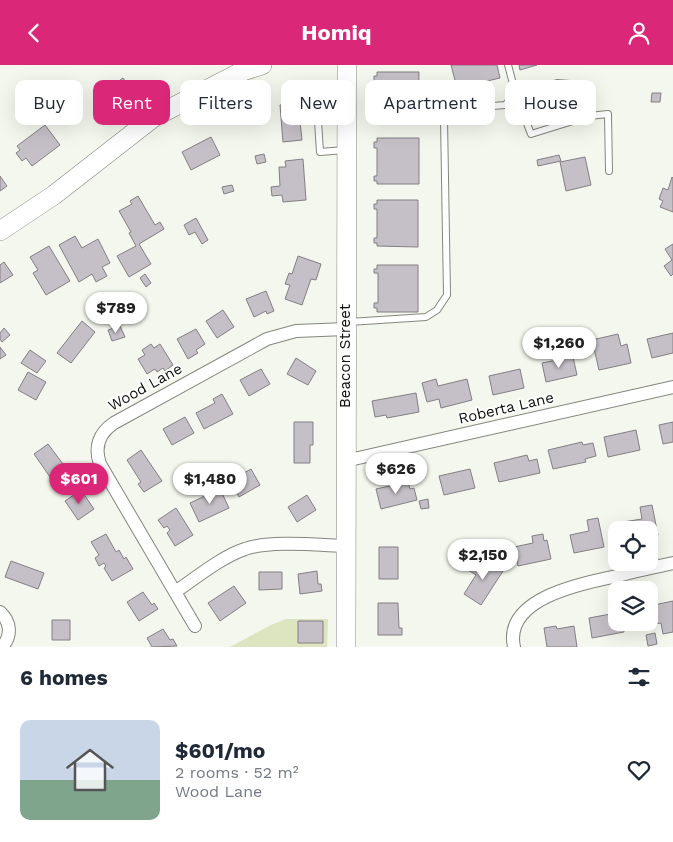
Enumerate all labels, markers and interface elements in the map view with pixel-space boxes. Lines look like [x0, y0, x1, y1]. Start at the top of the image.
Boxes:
icon: back [20, 19, 48, 47]
icon: person [625, 19, 653, 47]
text: Homiq [301, 20, 372, 45]
chip: Buy [15, 80, 83, 125]
chip: Rent [93, 80, 170, 125]
chip: Filters [180, 80, 271, 125]
chip: New [281, 80, 355, 125]
chip: Apartment [365, 80, 495, 125]
chip: House [505, 80, 596, 125]
pin: $789 [86, 291, 146, 334]
text: $789 [96, 298, 136, 317]
street label: Beacon Street [336, 303, 354, 408]
pin: $1,260 [518, 327, 600, 369]
text: $1,260 [533, 333, 585, 352]
street label: Wood Lane [105, 359, 185, 415]
street label: Roberta Lane [457, 388, 555, 428]
pin: $626 [366, 453, 426, 495]
text: $626 [376, 459, 416, 478]
pin: $601 [49, 463, 109, 505]
pin: $1,480 [169, 463, 251, 505]
text: $601 [60, 469, 98, 488]
text: $1,480 [184, 469, 236, 488]
map controls [608, 521, 658, 631]
button: locate [608, 521, 658, 571]
pin: $2,150 [442, 539, 524, 581]
text: $2,150 [458, 545, 508, 564]
button: layers [608, 581, 658, 631]
icon: filters [625, 663, 653, 691]
text: 6 homes [20, 665, 108, 690]
text: $601/mo [175, 738, 265, 763]
icon: home [60, 740, 120, 800]
icon: heart [625, 756, 653, 784]
text: 2 rooms · 52 m² [175, 763, 299, 782]
text: Wood Lane [175, 782, 262, 801]

